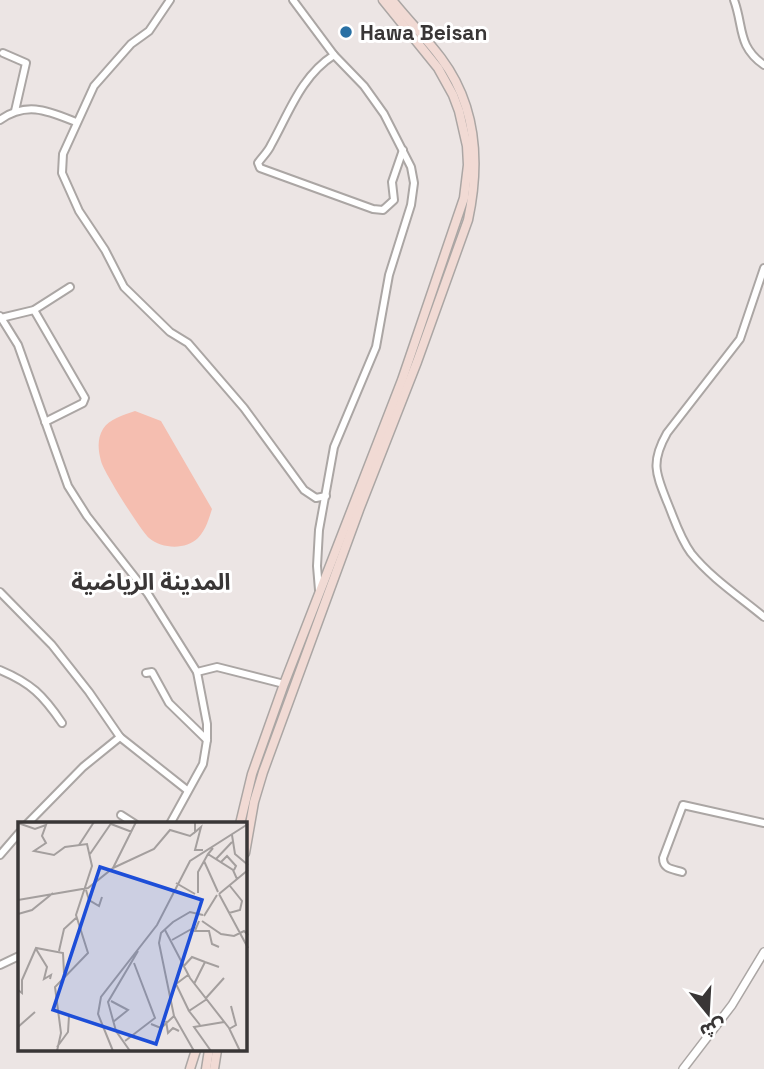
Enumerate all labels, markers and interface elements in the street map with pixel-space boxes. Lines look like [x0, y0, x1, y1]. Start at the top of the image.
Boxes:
place label: Hawa Beisan [360, 19, 487, 46]
marker: Hawa Beisan [338, 24, 354, 40]
district label: المدينة الرياضية [71, 567, 231, 597]
inset map [18, 822, 247, 1052]
north arrow [673, 978, 743, 1048]
text: ش [697, 1013, 729, 1045]

